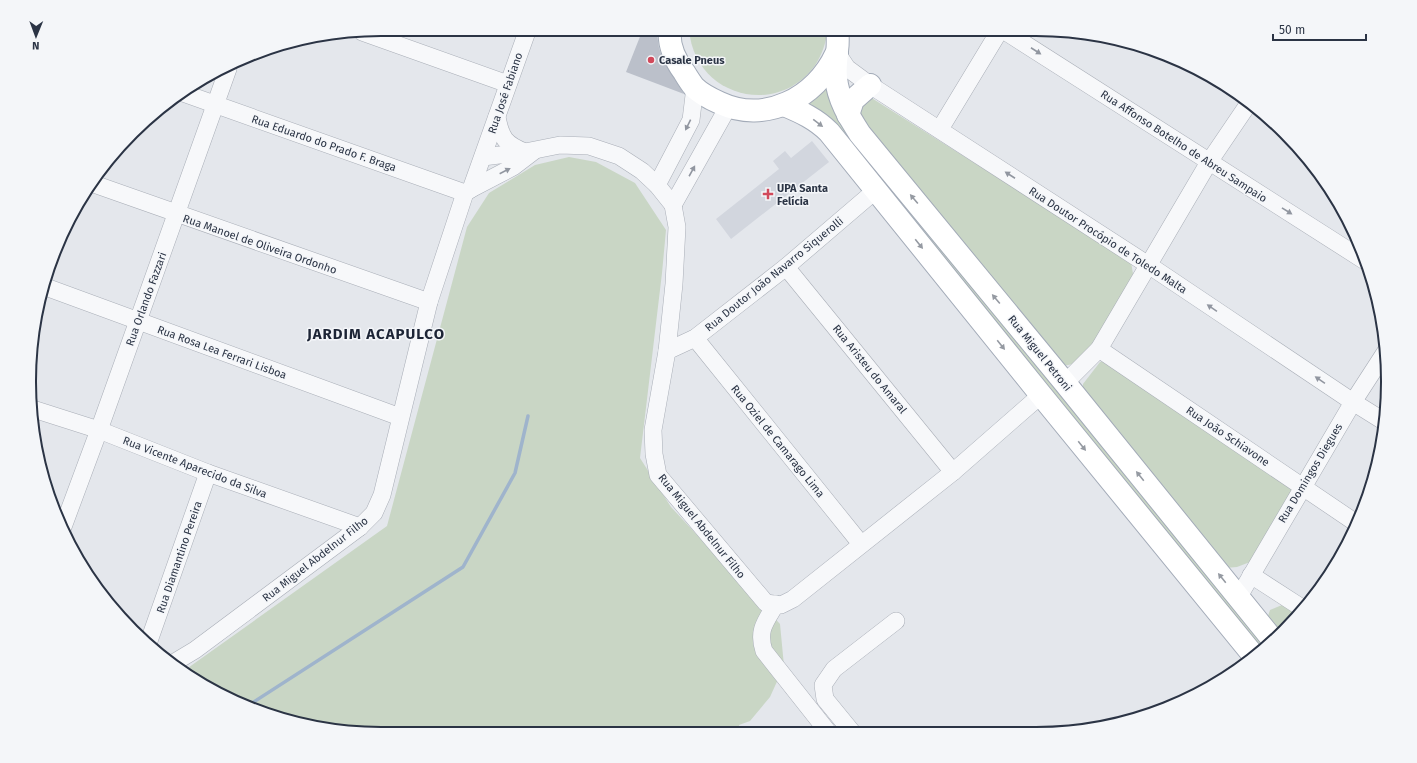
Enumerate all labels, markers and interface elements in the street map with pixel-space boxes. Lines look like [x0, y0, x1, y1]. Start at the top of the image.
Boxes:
north arrow [16, 16, 56, 56]
scale bar [1273, 16, 1366, 42]
text: 50 m [1279, 23, 1305, 37]
text: N [32, 39, 40, 52]
one-way arrow [1030, 47, 1041, 55]
street label: Rua José Fabiano [485, 51, 525, 135]
place label: Casale Pneus [659, 54, 725, 67]
marker: Casale Pneus [646, 55, 656, 65]
street label: Rua Affonso Botelho de Abreu Sampaio [1098, 88, 1269, 205]
street label: Rua Eduardo do Prado F. Braga [250, 113, 398, 174]
one-way arrow [685, 119, 691, 131]
one-way arrow [813, 119, 824, 127]
one-way arrow [688, 165, 695, 176]
one-way arrow [499, 168, 511, 174]
one-way arrow [1005, 171, 1015, 179]
place label: UPA Santa Felícia [777, 182, 828, 208]
street label: Rua Doutor Procópio de Toledo Malta [1026, 184, 1189, 296]
marker: UPA Santa Felícia [762, 188, 774, 200]
one-way arrow [909, 194, 918, 205]
one-way arrow [1281, 208, 1292, 215]
street label: Rua Manoel de Oliveira Ordonho [181, 212, 339, 277]
street label: Rua Doutor João Navarro Siquerolli [703, 215, 846, 334]
one-way arrow [915, 239, 924, 250]
street label: Rua Orlando Fazzari [123, 251, 169, 348]
one-way arrow [992, 294, 1001, 305]
one-way arrow [1207, 304, 1217, 312]
street label: Rua Miguel Petroni [1005, 313, 1074, 394]
street label: Rua Aristeu do Amaral [830, 322, 909, 416]
street label: Rua Rosa Lea Ferrari Lisboa [155, 323, 288, 382]
district label: JARDIM ACAPULCO [306, 325, 445, 343]
one-way arrow [996, 340, 1005, 351]
one-way arrow [1314, 377, 1326, 384]
street label: Rua Oziel de Camarago Lima [728, 382, 827, 500]
street label: Rua João Schiavone [1184, 404, 1272, 469]
street label: Rua Domingos Diegues [1276, 421, 1345, 525]
street label: Rua Vicente Aparecido da Silva [121, 434, 269, 501]
one-way arrow [1078, 441, 1087, 452]
street label: Rua Miguel Abdelnur Filho [655, 471, 748, 581]
one-way arrow [1136, 471, 1145, 482]
street label: Rua Diamantino Pereira [154, 499, 205, 615]
street label: Rua Miguel Abdelnur Filho [260, 514, 371, 605]
one-way arrow [1217, 572, 1226, 583]

